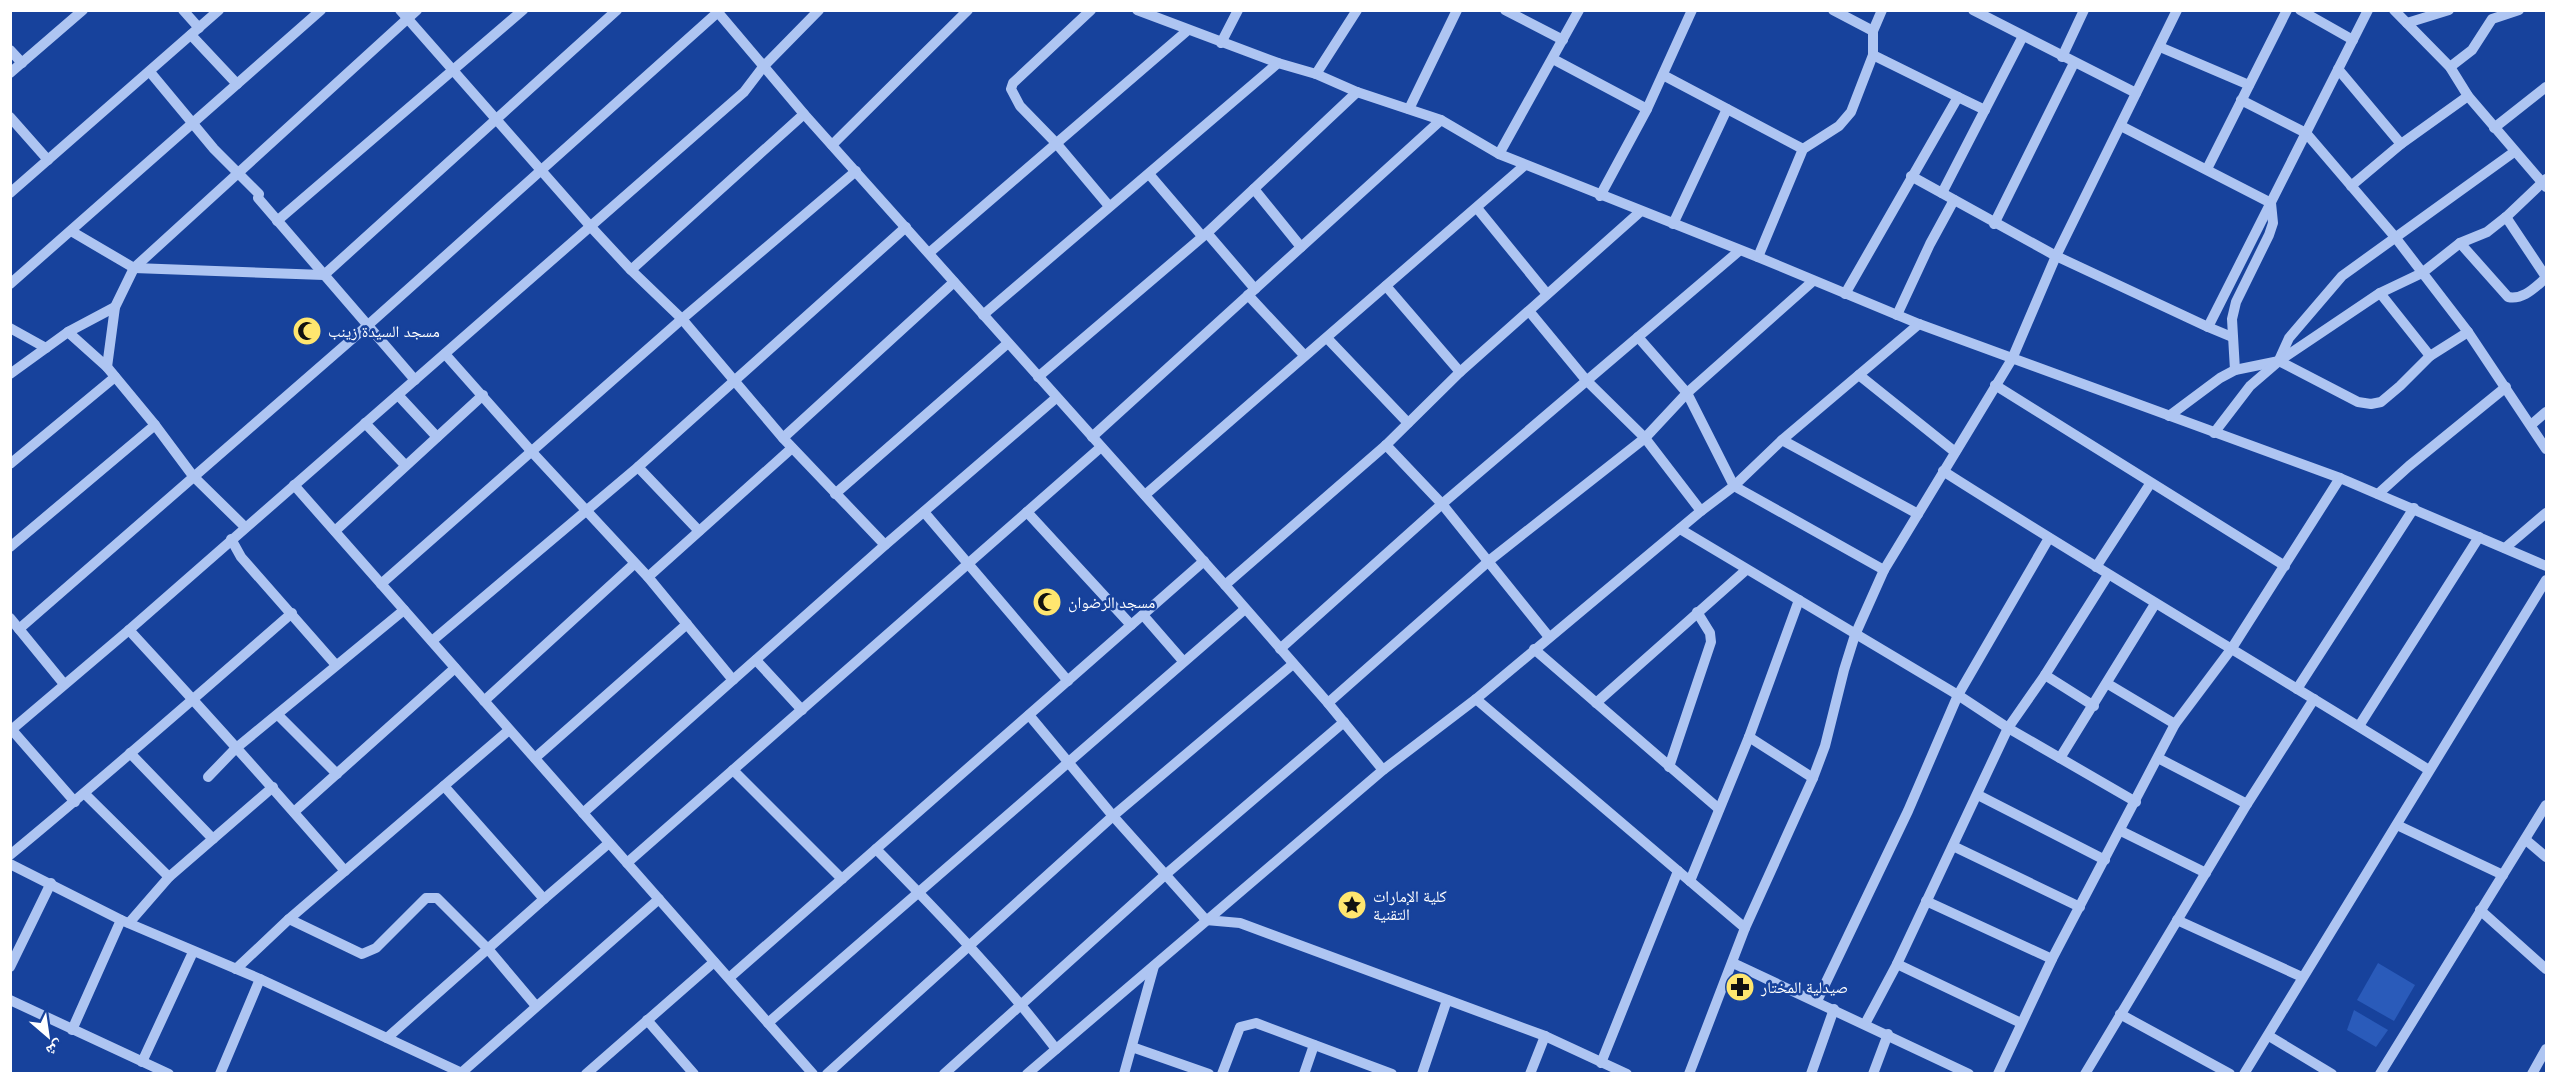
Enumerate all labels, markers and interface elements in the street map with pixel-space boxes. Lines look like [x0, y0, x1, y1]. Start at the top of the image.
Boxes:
mosque icon: مسجد السيدة زينب [291, 315, 323, 347]
place label: مسجد السيدة زينب [328, 321, 440, 341]
mosque icon: مسجد الرضوان [1031, 586, 1063, 618]
place label: مسجد الرضوان [1068, 592, 1155, 613]
place label: كلية الإمارات التقنية [1373, 886, 1447, 924]
place icon: كلية الإمارات التقنية [1336, 889, 1368, 921]
pharmacy icon: صيدلية المختار [1724, 971, 1756, 1003]
place label: صيدلية المختار [1760, 977, 1848, 997]
north arrow [18, 1006, 78, 1066]
text: ش [43, 1036, 68, 1062]

